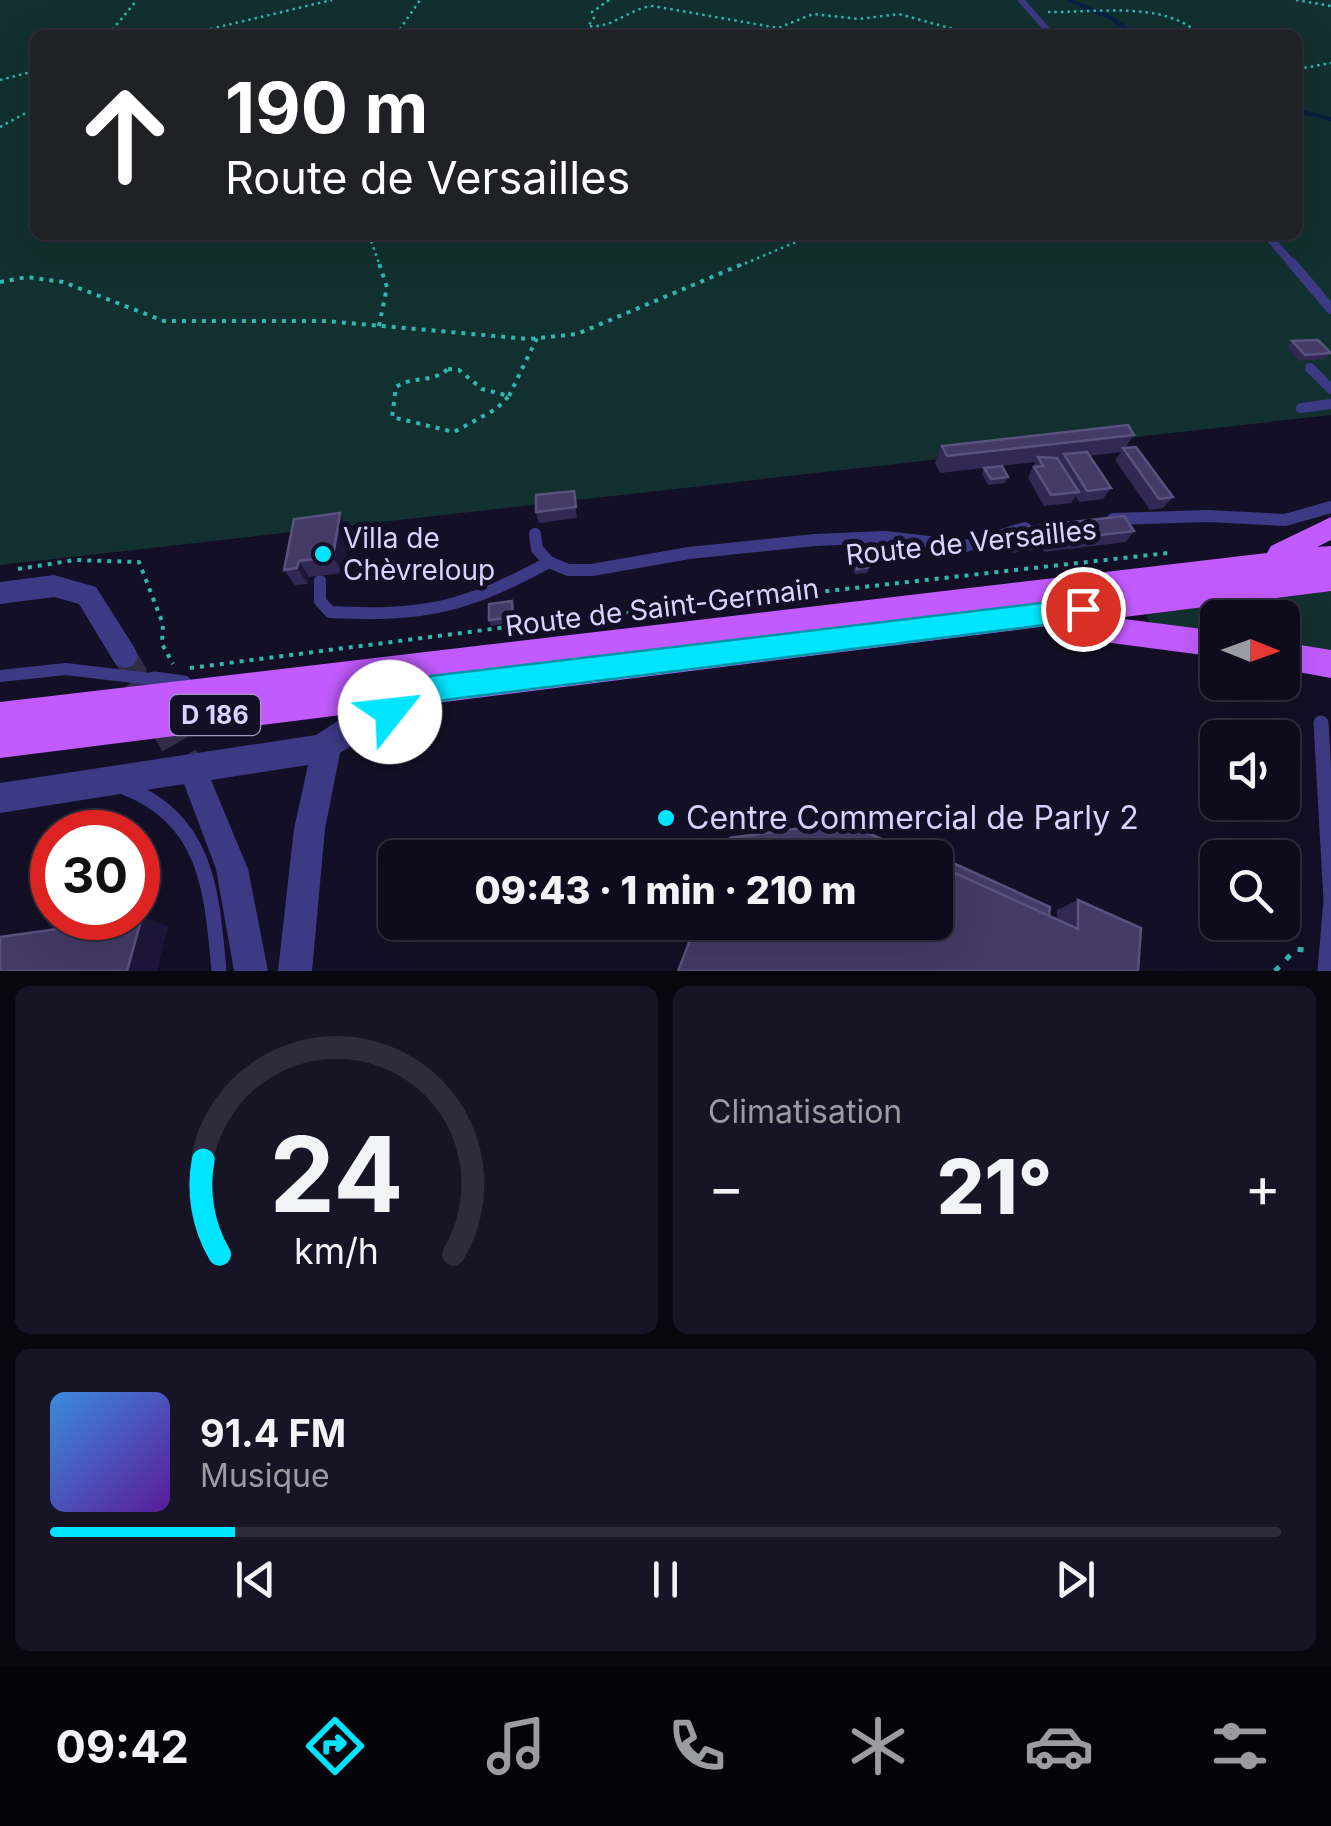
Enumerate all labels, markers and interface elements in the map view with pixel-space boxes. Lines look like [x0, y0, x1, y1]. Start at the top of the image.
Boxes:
text: 190 m [225, 65, 428, 150]
icon: ahead [60, 70, 190, 200]
text: Route de Versailles [225, 150, 630, 205]
street label: Route de Versailles [844, 512, 1098, 572]
place label: Villa de Chèvreloup [343, 521, 495, 587]
marker: Villa de Chèvreloup [312, 543, 334, 565]
pin [1041, 567, 1126, 652]
street label: Route de Saint-Germain [503, 571, 821, 643]
icon: arrive [1056, 582, 1111, 637]
north arrow [1200, 600, 1300, 700]
map controls [1200, 600, 1300, 940]
position arrow [338, 660, 442, 764]
road number: D 186 [170, 695, 260, 735]
button: sound [1200, 720, 1300, 820]
place label: Centre Commercial de Parly 2 [686, 798, 1139, 837]
marker: Centre Commercial de Parly 2 [655, 807, 677, 829]
speed limit sign: 30 [30, 810, 160, 940]
button: search [1200, 840, 1300, 940]
text: 09:43 · 1 min · 210 m [474, 867, 857, 913]
text: Climatisation [708, 1092, 902, 1131]
text: 24 [269, 1111, 404, 1237]
text: 21° [937, 1141, 1052, 1232]
text: − [708, 1154, 744, 1220]
text: + [1245, 1154, 1281, 1220]
text: km/h [294, 1229, 379, 1273]
text: 91.4 FM [200, 1410, 346, 1456]
text: Musique [200, 1456, 330, 1495]
icon: previous [228, 1552, 283, 1607]
icon: pause [638, 1552, 693, 1607]
icon: next [1048, 1552, 1103, 1607]
icon: directions [300, 1711, 370, 1781]
icon: music [481, 1711, 551, 1781]
icon: phone [662, 1711, 732, 1781]
icon: climate [843, 1711, 913, 1781]
icon: car [1024, 1711, 1094, 1781]
icon: filters [1205, 1711, 1275, 1781]
text: 09:42 [56, 1719, 189, 1774]

